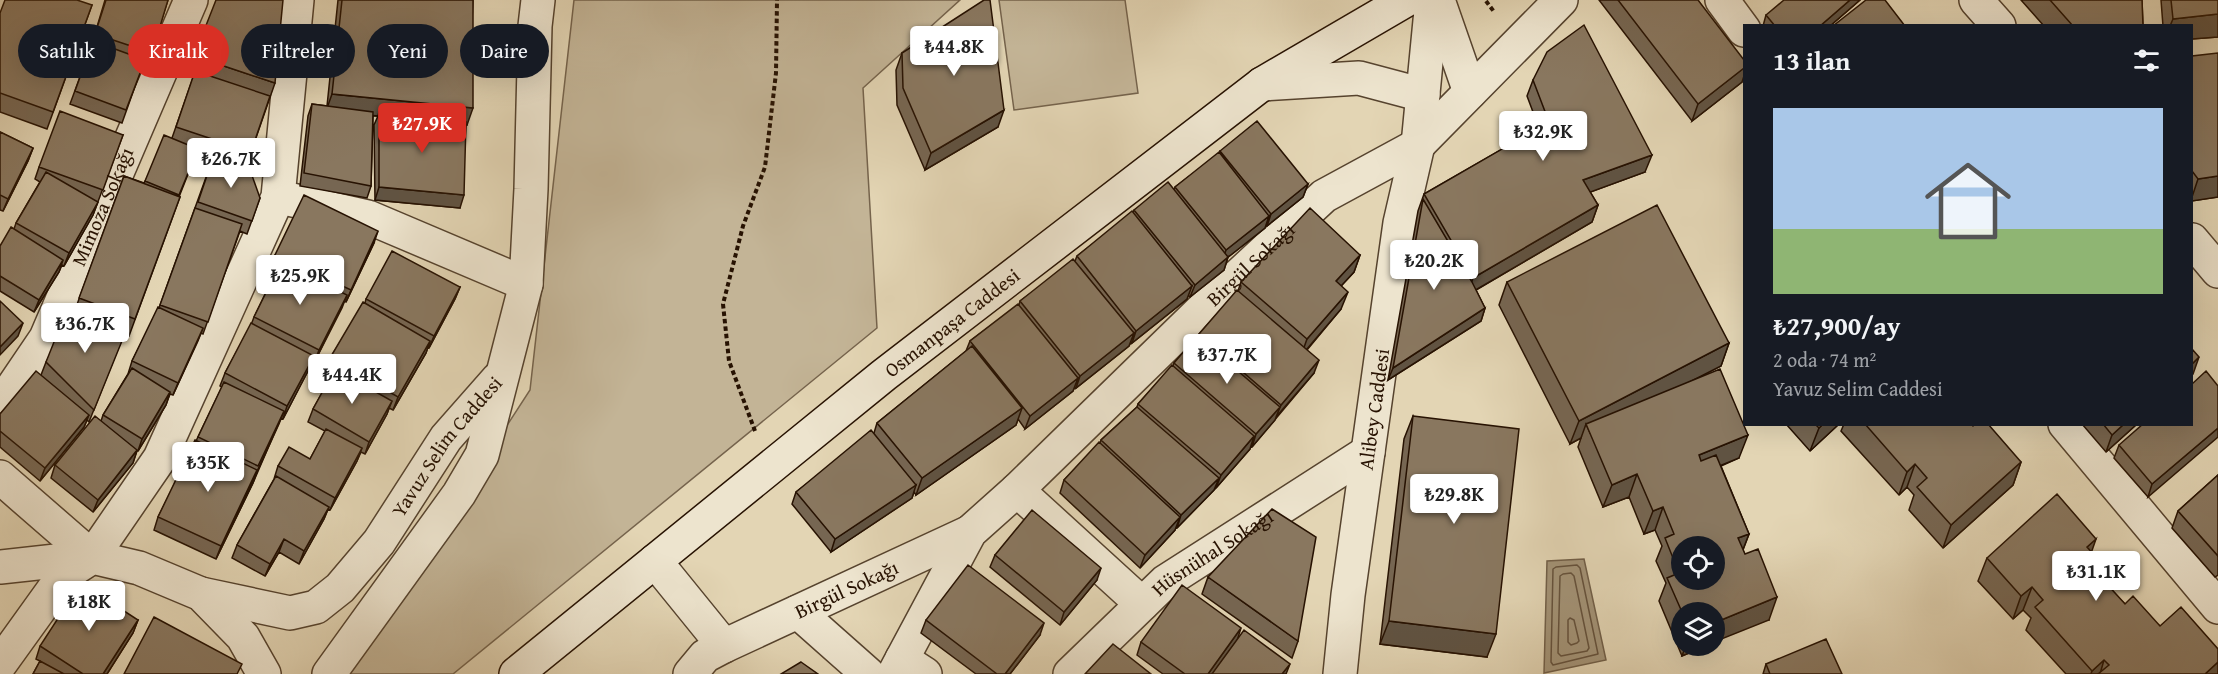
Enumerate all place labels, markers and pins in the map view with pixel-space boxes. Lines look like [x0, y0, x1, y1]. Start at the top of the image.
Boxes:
pin: ₺44.8K [905, 26, 1003, 77]
pin: ₺27.9K [373, 103, 471, 154]
pin: ₺32.9K [1494, 111, 1592, 162]
pin: ₺26.7K [182, 138, 280, 189]
pin: ₺20.2K [1385, 240, 1483, 291]
pin: ₺25.9K [251, 255, 349, 306]
pin: ₺36.7K [36, 303, 134, 354]
pin: ₺37.7K [1178, 334, 1276, 385]
pin: ₺44.4K [303, 354, 401, 405]
pin: ₺35K [172, 442, 244, 493]
pin: ₺29.8K [1405, 474, 1503, 525]
pin: ₺31.1K [2047, 551, 2145, 602]
pin: ₺18K [53, 581, 125, 632]

